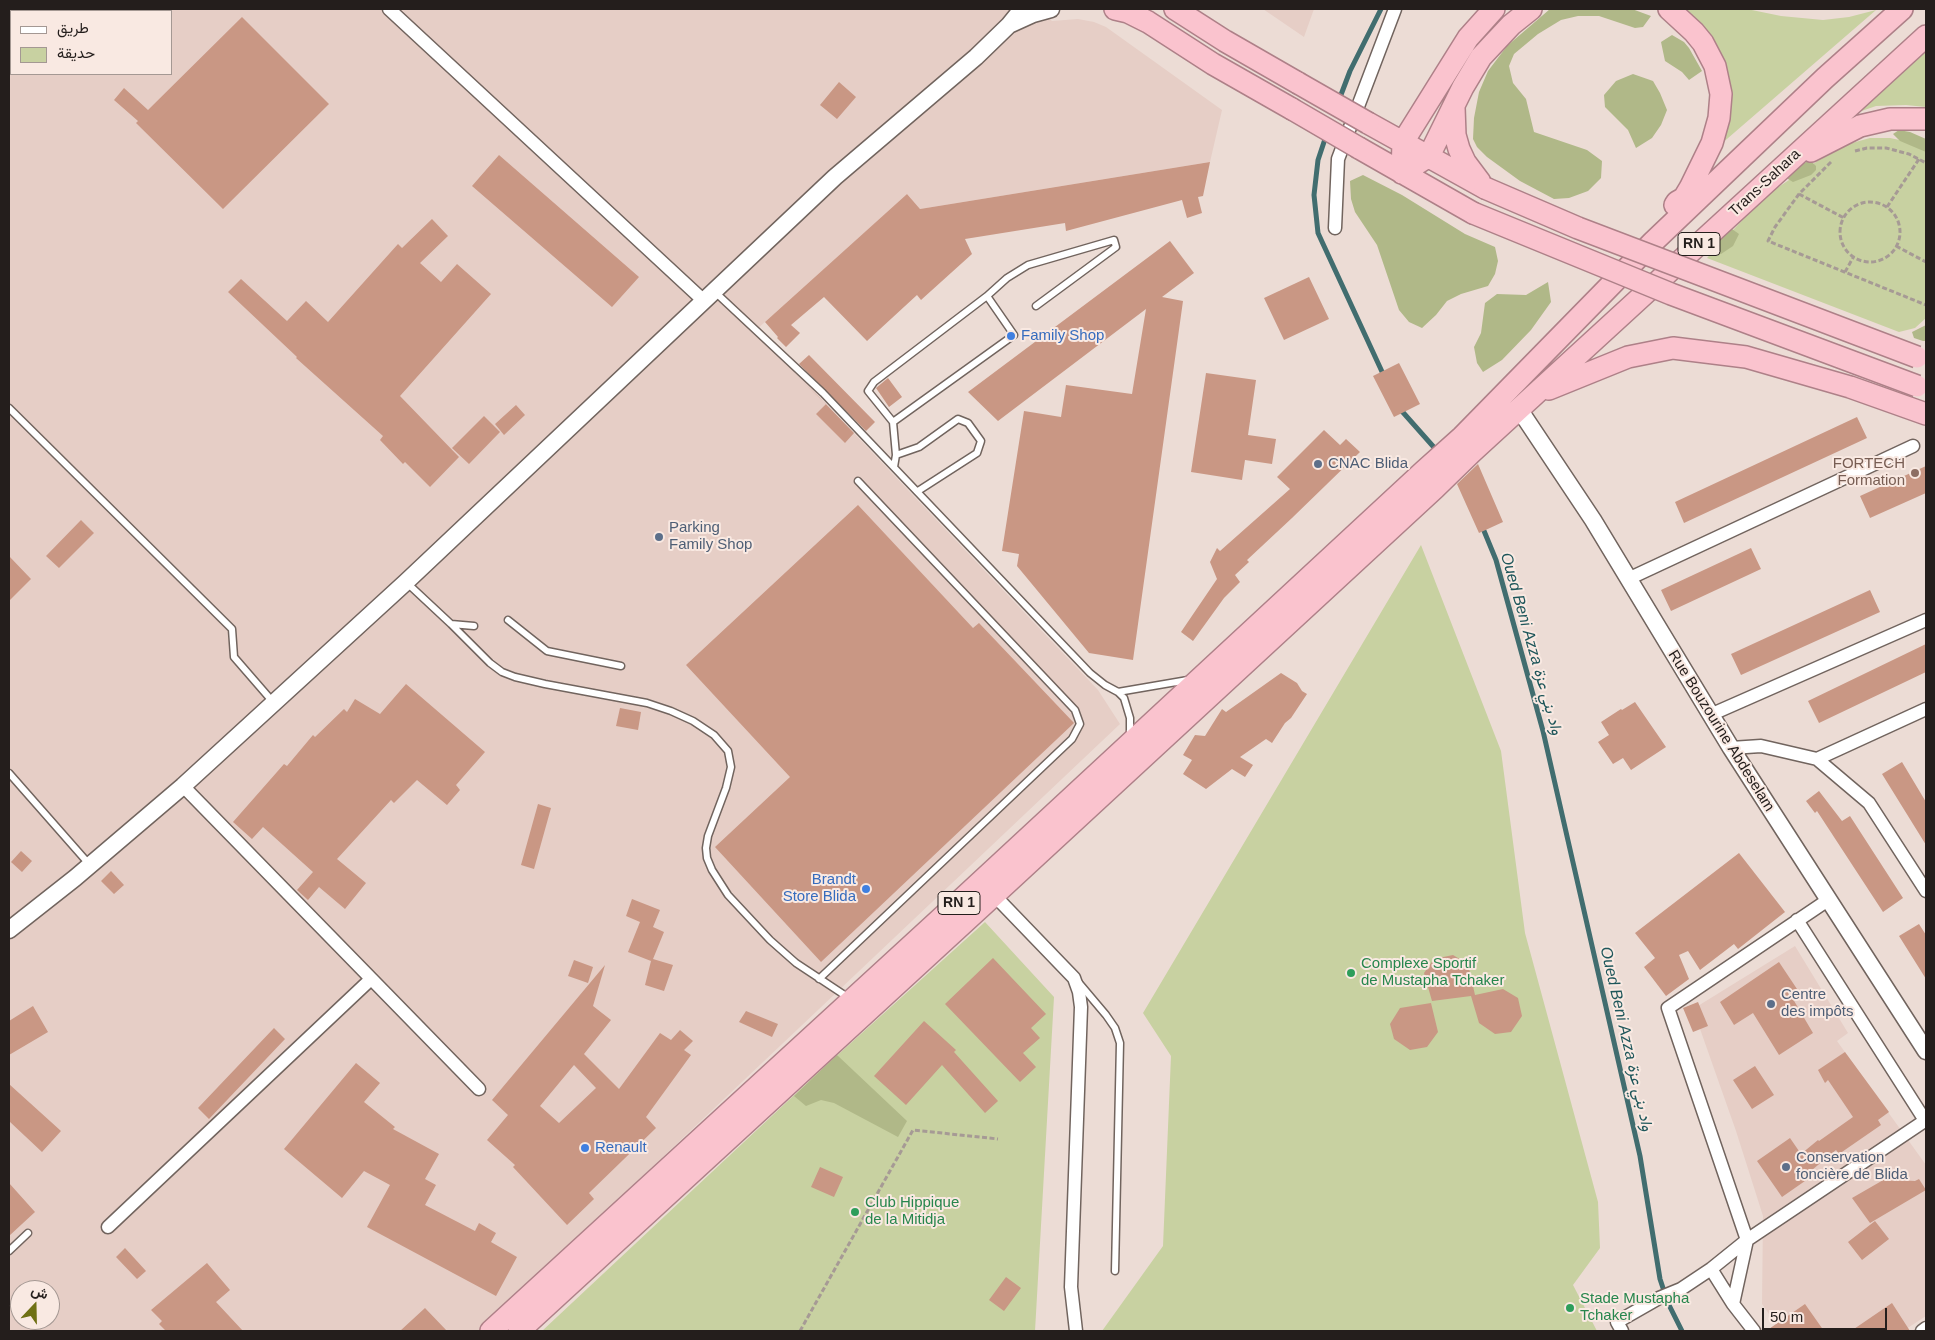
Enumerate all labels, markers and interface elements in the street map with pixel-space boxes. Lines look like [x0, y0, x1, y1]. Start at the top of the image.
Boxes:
legend [10, 10, 172, 75]
text: طريق [57, 19, 89, 36]
text: حديقة [57, 44, 95, 61]
street label: Trans-Sahara [1726, 145, 1804, 221]
road number: RN 1 [1678, 232, 1720, 255]
place label: Family Shop [1021, 327, 1104, 345]
marker: Family Shop [1005, 330, 1017, 342]
place label: CNAC Blida [1328, 455, 1408, 473]
place label: FORTECH Formation [1833, 455, 1905, 490]
marker: CNAC Blida [1312, 458, 1324, 470]
marker: FORTECH Formation [1909, 467, 1921, 479]
place label: Parking Family Shop [669, 519, 752, 554]
marker: Parking Family Shop [653, 531, 665, 543]
water label: Oued Beni Azza واد بني عزة [1496, 551, 1566, 737]
street label: Rue Bouzourine Abdeselam [1664, 647, 1778, 815]
place label: Brandt Store Blida [783, 871, 856, 906]
marker: Brandt Store Blida [860, 883, 872, 895]
road number: RN 1 [938, 891, 980, 914]
water label: Oued Beni Azza واد بني عزة [1595, 945, 1657, 1133]
place label: Complexe Sportif de Mustapha Tchaker [1361, 955, 1504, 990]
marker: Complexe Sportif de Mustapha Tchaker [1345, 967, 1357, 979]
place label: Centre des impôts [1781, 986, 1854, 1021]
marker: Centre des impôts [1765, 998, 1777, 1010]
place label: Renault [595, 1139, 647, 1157]
marker: Renault [579, 1142, 591, 1154]
place label: Conservation foncière de Blida [1796, 1149, 1908, 1184]
marker: Conservation foncière de Blida [1780, 1161, 1792, 1173]
place label: Club Hippique de la Mitidja [865, 1194, 959, 1229]
marker: Club Hippique de la Mitidja [849, 1206, 861, 1218]
north arrow [10, 1280, 60, 1330]
text: ش [29, 1281, 51, 1302]
place label: Stade Mustapha Tchaker [1580, 1290, 1689, 1325]
scale bar [1765, 1298, 1890, 1330]
marker: Stade Mustapha Tchaker [1564, 1302, 1576, 1314]
text: 50 m [1770, 1308, 1803, 1325]

